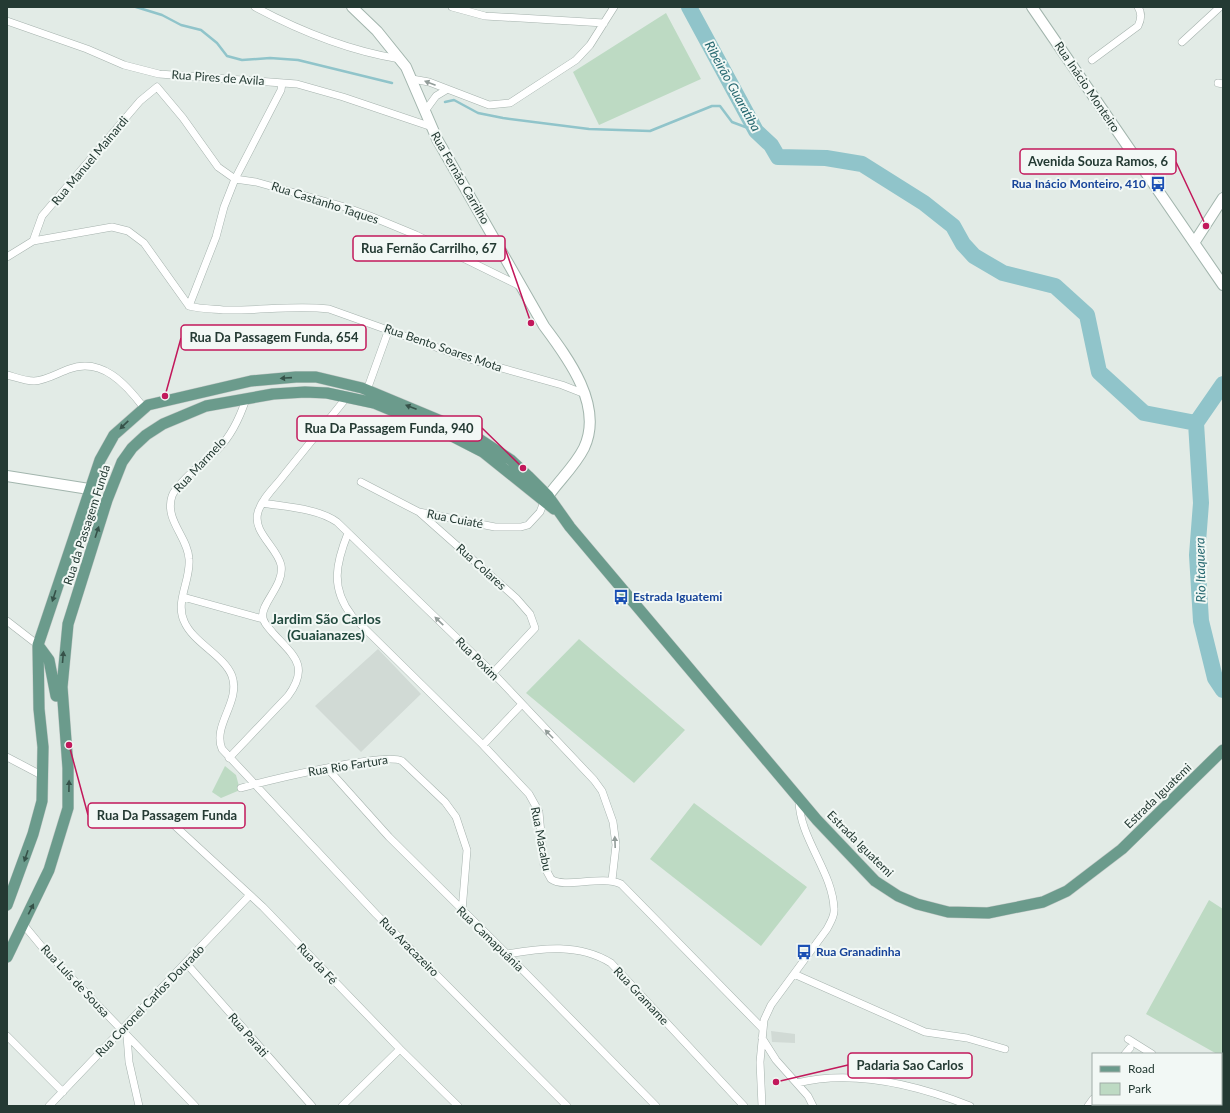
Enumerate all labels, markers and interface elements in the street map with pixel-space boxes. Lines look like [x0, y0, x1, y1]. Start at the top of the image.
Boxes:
water label: Ribeirão Guaratiba [702, 38, 765, 134]
street label: Rua Inácio Monteiro [1052, 39, 1123, 135]
street label: Rua Pires de Avila [171, 67, 265, 88]
one-way arrow [423, 79, 435, 85]
street label: Rua Manuel Mainardi [48, 113, 131, 208]
street label: Rua Fernão Carrilho [428, 129, 493, 227]
callout: Avenida Souza Ramos, 6 [1020, 149, 1176, 174]
text: Avenida Souza Ramos, 6 [1027, 153, 1169, 169]
bus stop icon: Rua Inácio Monteiro, 410 [1149, 175, 1167, 193]
place label: Rua Inácio Monteiro, 410 [1011, 176, 1146, 191]
street label: Rua Castanho Taques [270, 178, 381, 227]
callout: Rua Fernão Carrilho, 67 [353, 236, 505, 261]
text: Rua Fernão Carrilho, 67 [361, 240, 497, 256]
street label: Rua Bento Soares Mota [382, 320, 504, 375]
callout: Rua Da Passagem Funda, 654 [181, 325, 366, 350]
text: Rua Da Passagem Funda, 654 [189, 329, 359, 345]
one-way arrow [280, 374, 292, 381]
one-way arrow [404, 404, 416, 410]
callout: Rua Da Passagem Funda, 940 [297, 416, 482, 441]
one-way arrow [119, 420, 129, 430]
text: Rua Da Passagem Funda, 940 [304, 420, 474, 436]
street label: Rua Marmelo [170, 434, 229, 495]
street label: Rua da Passagem Funda [60, 463, 113, 587]
street label: Rua Cuiaté [426, 506, 484, 531]
one-way arrow [94, 525, 100, 537]
water label: Rio Itaquera [1191, 537, 1209, 603]
street label: Rua Colares [453, 540, 509, 593]
bus stop icon: Estrada Iguatemi [612, 588, 630, 606]
place label: Estrada Iguatemi [633, 589, 722, 604]
one-way arrow [51, 590, 57, 602]
district label: Jardim São Carlos (Guaianazes) [271, 610, 381, 643]
one-way arrow [434, 616, 444, 626]
street label: Rua Poxim [453, 634, 502, 684]
one-way arrow [60, 651, 67, 663]
one-way arrow [544, 729, 554, 739]
street label: Rua Rio Fartura [307, 752, 389, 779]
street label: Estrada Iguatemi [1121, 760, 1194, 831]
one-way arrow [66, 779, 72, 792]
callout: Rua Da Passagem Funda [88, 803, 245, 828]
street label: Rua Macabu [528, 806, 555, 872]
text: Rua Da Passagem Funda [97, 807, 237, 823]
street label: Estrada Iguatemi [824, 807, 897, 880]
one-way arrow [612, 835, 619, 848]
one-way arrow [23, 850, 29, 862]
street label: Rua Camapuânia [454, 903, 527, 975]
one-way arrow [28, 904, 34, 915]
street label: Rua Aracazeiro [376, 914, 442, 980]
street label: Rua da Fé [294, 940, 341, 987]
street label: Rua Luís de Sousa [38, 941, 113, 1020]
street label: Rua Coronel Carlos Dourado [92, 941, 207, 1060]
bus stop icon: Rua Granadinha [795, 943, 813, 961]
place label: Rua Granadinha [816, 944, 901, 959]
street label: Rua Gramame [611, 964, 672, 1028]
street label: Rua Parati [225, 1010, 272, 1060]
callout: Padaria Sao Carlos [848, 1053, 972, 1078]
legend [1092, 1053, 1222, 1105]
text: Padaria Sao Carlos [856, 1057, 964, 1073]
text: Road [1128, 1061, 1155, 1076]
text: Park [1128, 1081, 1152, 1096]

